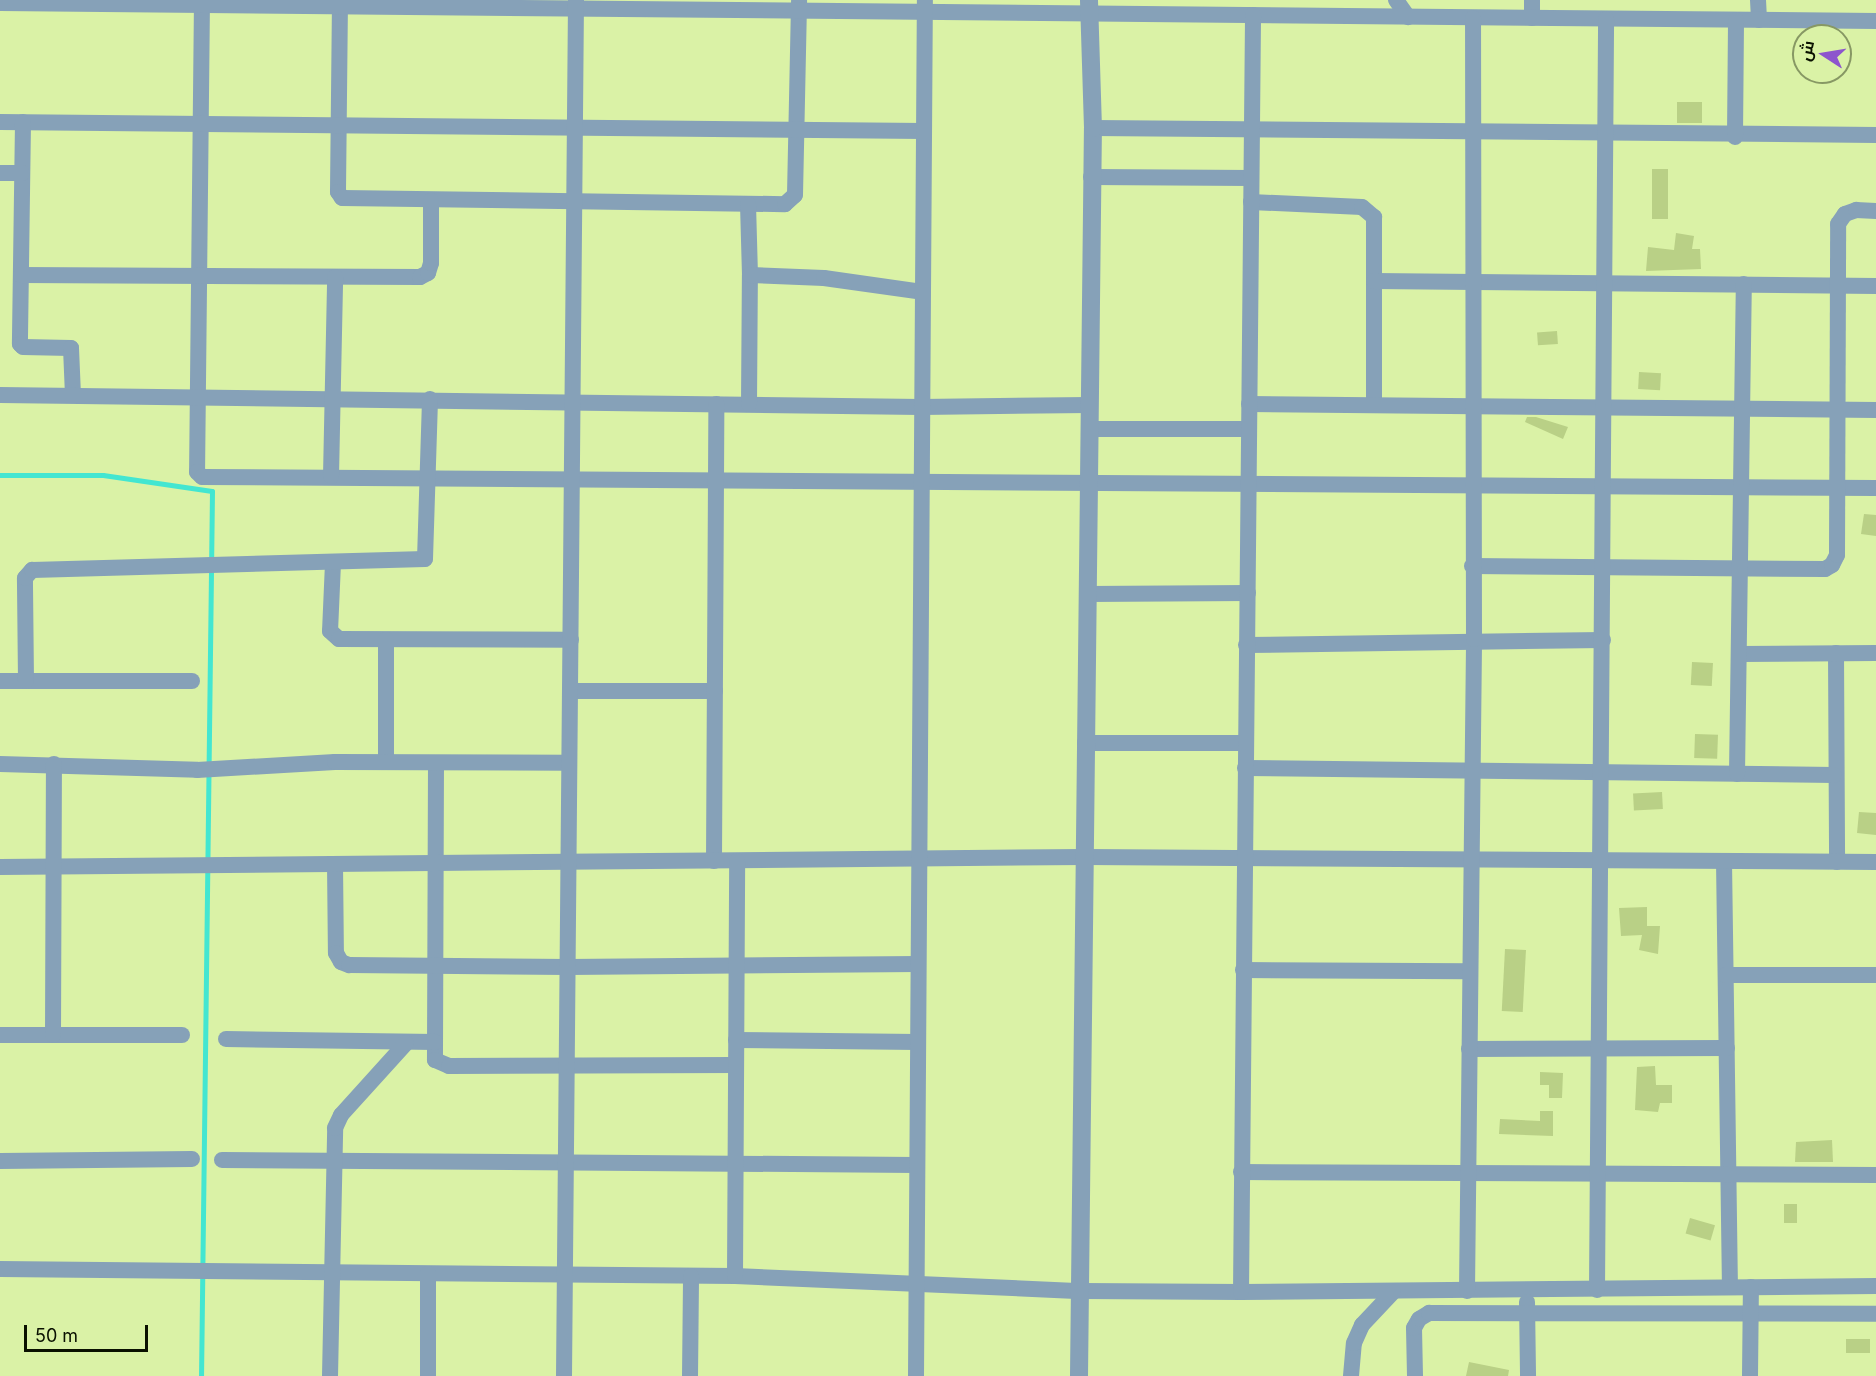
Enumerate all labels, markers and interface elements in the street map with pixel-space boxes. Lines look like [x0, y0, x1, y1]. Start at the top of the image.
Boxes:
north arrow [1792, 24, 1852, 84]
text: ش [1794, 39, 1818, 63]
scale bar [27, 1313, 152, 1351]
text: 50 m [35, 1325, 78, 1346]

